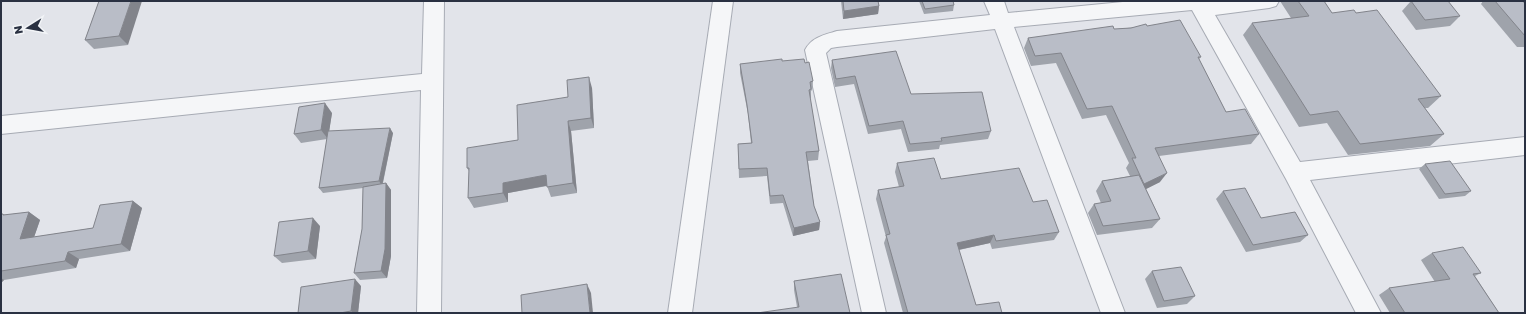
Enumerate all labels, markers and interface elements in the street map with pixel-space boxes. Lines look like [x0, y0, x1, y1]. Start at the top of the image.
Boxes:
north arrow [8, 8, 48, 48]
text: N [11, 25, 25, 35]

